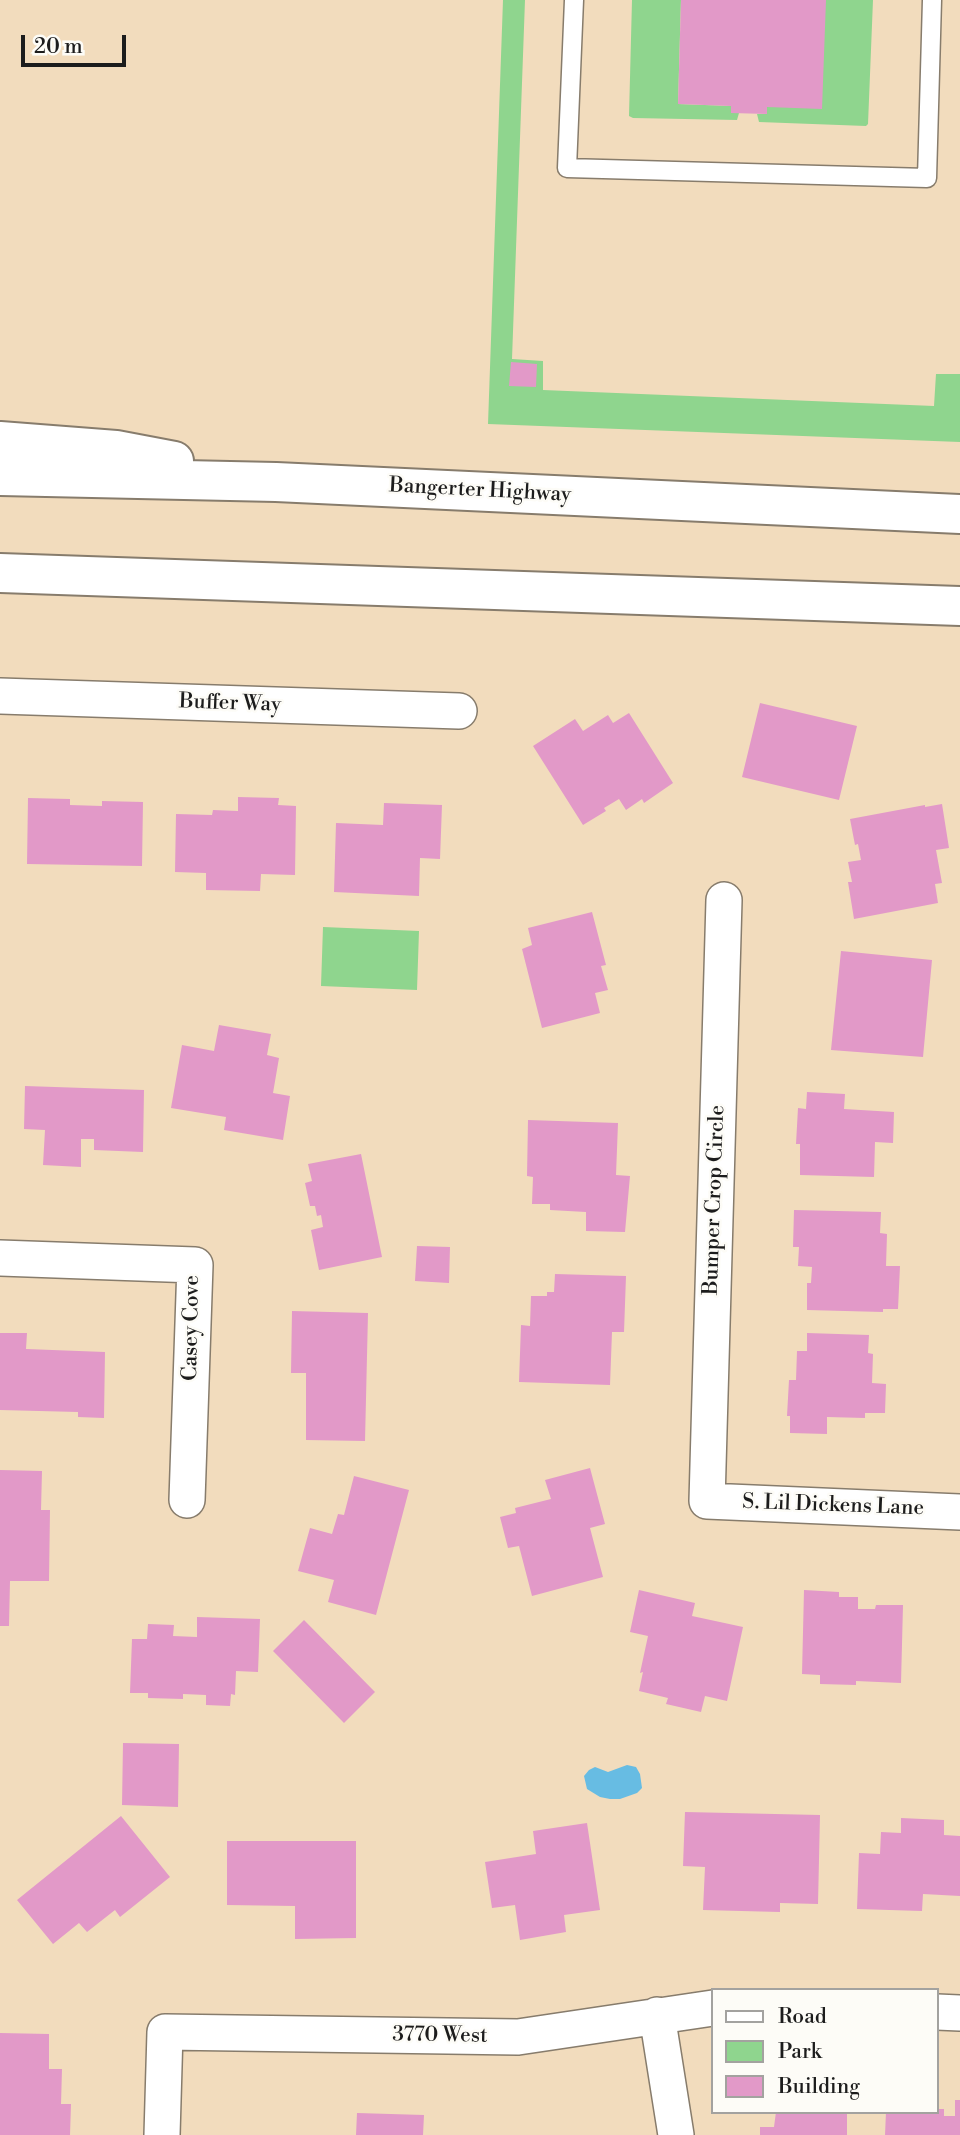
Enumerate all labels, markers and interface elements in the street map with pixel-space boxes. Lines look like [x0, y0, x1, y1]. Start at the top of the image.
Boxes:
scale bar [24, 21, 130, 65]
text: 20 m [34, 34, 83, 60]
street label: Bangerter Highway [388, 474, 572, 508]
street label: Buffer Way [178, 690, 282, 718]
street label: Bumper Crop Circle [699, 1105, 731, 1295]
street label: Casey Cove [178, 1275, 206, 1381]
street label: S. Lil Dickens Lane [742, 1490, 924, 1522]
legend [712, 1988, 939, 2114]
text: Road [778, 2004, 827, 2030]
street label: 3770 West [392, 2023, 488, 2049]
text: Park [778, 2039, 822, 2065]
text: Building [778, 2074, 860, 2100]

